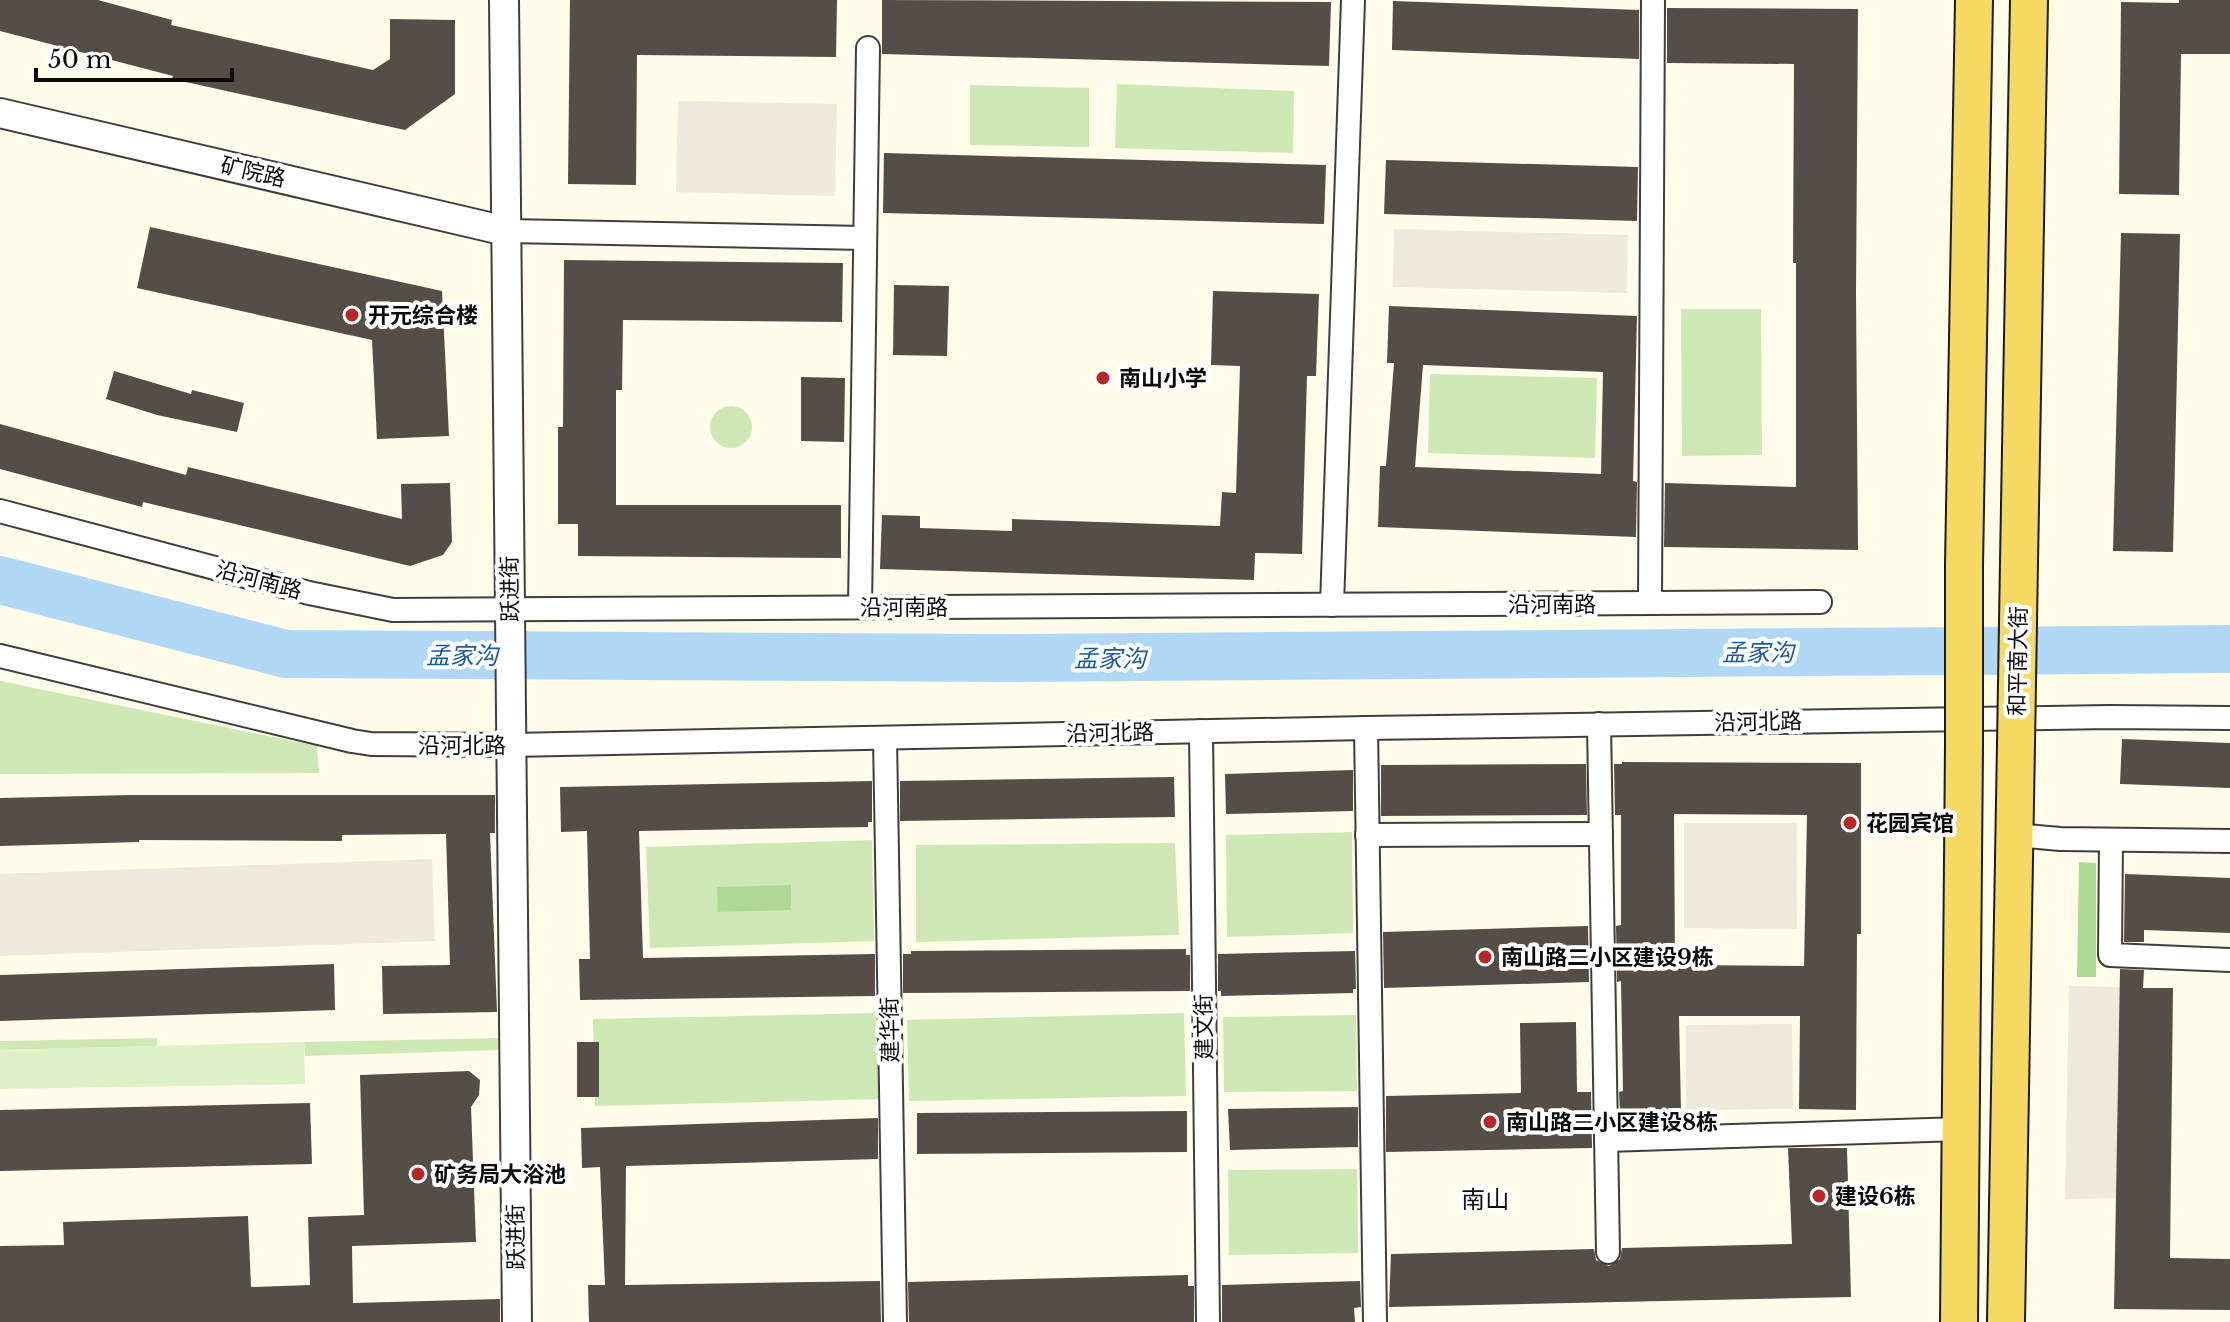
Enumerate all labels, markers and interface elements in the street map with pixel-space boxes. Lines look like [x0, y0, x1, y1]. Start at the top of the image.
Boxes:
scale bar [36, 32, 232, 82]
text: 50 m [48, 45, 112, 74]
street label: 矿院路 [218, 151, 288, 193]
place label: 开元综合楼 [368, 302, 478, 329]
marker: 开元综合楼 [343, 306, 361, 324]
place label: 南山小学 [1119, 365, 1207, 392]
marker: 南山小学 [1094, 369, 1112, 387]
street label: 沿河南路 [213, 556, 305, 604]
street label: 跃进街 [496, 556, 524, 622]
street label: 沿河南路 [1508, 591, 1596, 618]
street label: 沿河南路 [860, 594, 948, 621]
street label: 和平南大街 [2004, 606, 2032, 716]
water label: 孟家沟 [1722, 638, 1797, 667]
water label: 孟家沟 [426, 641, 501, 670]
water label: 孟家沟 [1074, 644, 1149, 673]
street label: 沿河北路 [1714, 708, 1802, 736]
street label: 沿河北路 [1066, 719, 1154, 747]
street label: 沿河北路 [418, 732, 506, 759]
place label: 花园宾馆 [1866, 810, 1954, 837]
marker: 花园宾馆 [1841, 814, 1859, 832]
place label: 南山路二小区建设9栋 [1501, 944, 1714, 971]
marker: 南山路二小区建设9栋 [1476, 948, 1494, 966]
street label: 建文街 [1190, 994, 1218, 1060]
street label: 建华街 [876, 997, 904, 1063]
place label: 南山路二小区建设8栋 [1506, 1109, 1718, 1136]
marker: 南山路二小区建设8栋 [1481, 1113, 1499, 1131]
place label: 矿务局大浴池 [434, 1161, 566, 1188]
marker: 矿务局大浴池 [409, 1165, 427, 1183]
place label: 建设6栋 [1835, 1183, 1916, 1210]
district label: 南山 [1461, 1185, 1509, 1214]
marker: 建设6栋 [1810, 1187, 1828, 1205]
street label: 跃进街 [502, 1204, 530, 1270]

